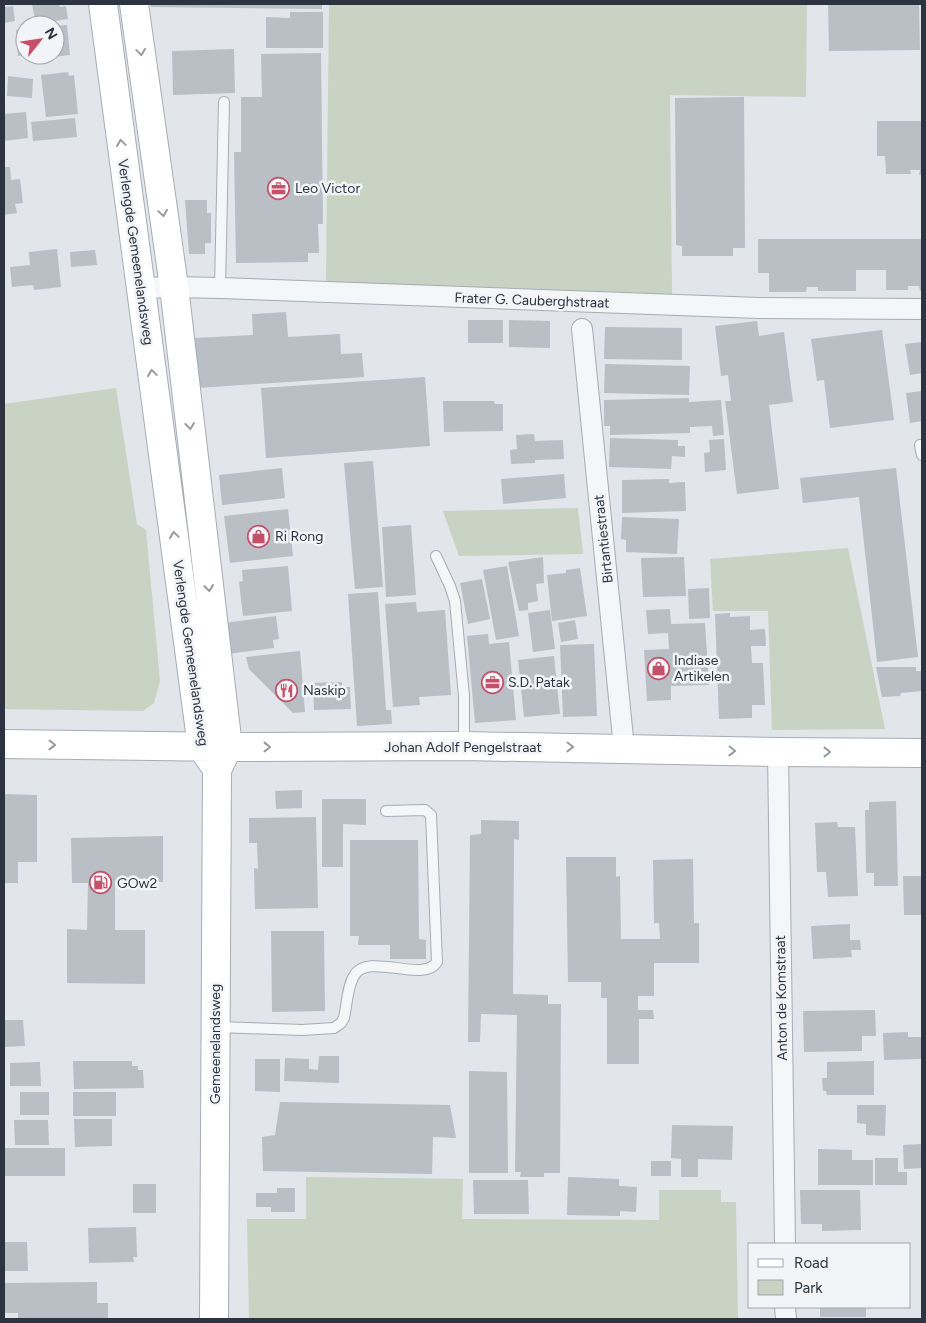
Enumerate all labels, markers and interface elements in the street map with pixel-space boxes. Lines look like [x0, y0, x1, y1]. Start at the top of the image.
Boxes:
north arrow [15, 15, 65, 65]
text: N [41, 25, 61, 43]
one-way arrow [135, 48, 145, 56]
one-way arrow [117, 139, 127, 147]
street label: Verlengde Gemeenelandsweg [114, 158, 157, 346]
office icon: Leo Victor [267, 176, 291, 200]
place label: Leo Victor [295, 180, 360, 197]
one-way arrow [158, 209, 168, 217]
street label: Frater G. Cauberghstraat [454, 289, 610, 312]
one-way arrow [148, 369, 158, 378]
one-way arrow [184, 423, 195, 431]
street label: Birtantiestraat [590, 494, 617, 584]
shop icon: Ri Rong [247, 524, 271, 548]
place label: Ri Rong [275, 528, 323, 545]
one-way arrow [169, 530, 180, 538]
street label: Verlengde Gemeenelandsweg [169, 559, 212, 747]
one-way arrow [203, 584, 214, 592]
place label: Indiase Artikelen [674, 652, 730, 685]
shop icon: Indiase Artikelen [646, 656, 670, 680]
office icon: S.D. Patak [480, 670, 504, 694]
place label: S.D. Patak [508, 674, 570, 691]
restaurant icon: Naskip [275, 678, 299, 702]
place label: Naskip [303, 682, 346, 699]
street label: Johan Adolf Pengelstraat [384, 739, 542, 756]
one-way arrow [49, 740, 57, 750]
one-way arrow [264, 742, 272, 752]
one-way arrow [566, 742, 574, 753]
one-way arrow [729, 746, 737, 756]
one-way arrow [824, 747, 831, 757]
fuel station icon: GOw2 [89, 871, 113, 895]
place label: GOw2 [117, 875, 157, 892]
street label: Anton de Komstraat [772, 935, 791, 1061]
street label: Gemeenelandsweg [207, 984, 224, 1104]
legend [748, 1243, 911, 1308]
text: Road [794, 1254, 829, 1272]
text: Park [794, 1279, 823, 1297]

